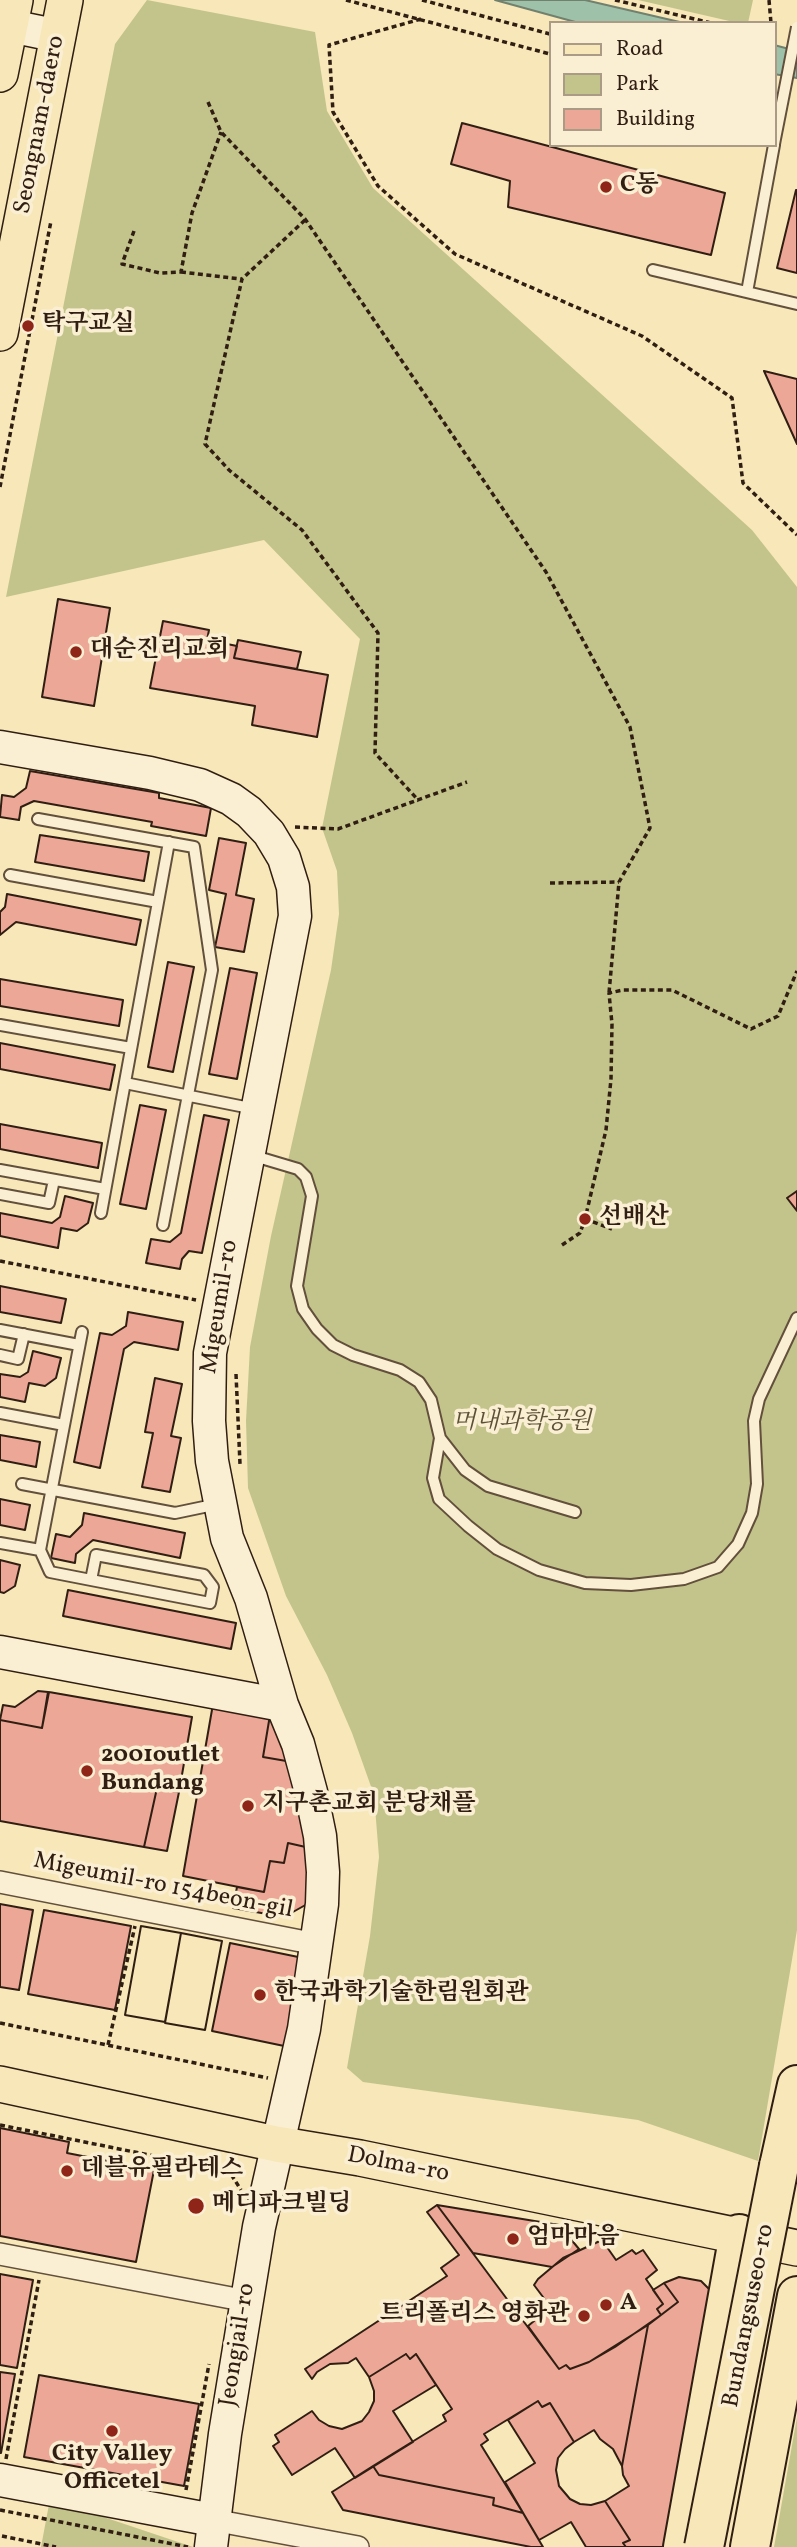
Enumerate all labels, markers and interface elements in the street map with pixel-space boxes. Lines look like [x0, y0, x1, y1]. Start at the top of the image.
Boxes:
legend [548, 21, 776, 147]
street label: Seongnam-daero [10, 33, 72, 217]
text: Road [616, 35, 663, 64]
text: Park [616, 70, 659, 99]
text: Building [616, 105, 695, 134]
place label: C동 [620, 173, 659, 201]
marker: C동 [598, 179, 614, 195]
place label: 탁구교실 [42, 312, 135, 340]
marker: 탁구교실 [20, 318, 36, 334]
place label: 대순진리교회 [90, 638, 229, 666]
marker: 대순진리교회 [68, 644, 84, 660]
place label: 선배산 [599, 1205, 669, 1233]
marker: 선배산 [577, 1211, 593, 1227]
street label: Migeumil-ro [196, 1238, 246, 1376]
park label: 머내과학공원 [452, 1410, 592, 1438]
place label: 2001outlet Bundang [101, 1743, 220, 1799]
marker: 2001outlet Bundang [79, 1763, 95, 1779]
place label: 지구촌교회 분당채플 [262, 1792, 475, 1820]
marker: 지구촌교회 분당채플 [240, 1798, 256, 1814]
street label: Migeumil-ro 154beon-gil [31, 1848, 295, 1926]
place label: 한국과학기술한림원회관 [274, 1981, 529, 2009]
marker: 한국과학기술한림원회관 [252, 1987, 268, 2003]
street label: Dolma-ro [345, 2142, 451, 2190]
place label: 데블유필라테스 [81, 2157, 243, 2185]
marker: 데블유필라테스 [59, 2163, 75, 2179]
place label: 메디파크빌딩 [212, 2192, 351, 2220]
marker: 메디파크빌딩 [186, 2196, 206, 2216]
street label: Bundangsuseo-ro [718, 2222, 782, 2410]
place label: 엄마마음 [527, 2225, 620, 2253]
marker: 엄마마음 [505, 2231, 521, 2247]
street label: Jeongjail-ro [215, 2281, 263, 2409]
place label: A [620, 2291, 637, 2319]
marker: A [598, 2297, 614, 2313]
place label: 트리폴리스 영화관 [380, 2302, 570, 2330]
marker: 트리폴리스 영화관 [576, 2308, 592, 2324]
marker: City Valley Officetel [104, 2423, 120, 2439]
place label: City Valley Officetel [52, 2442, 172, 2498]

